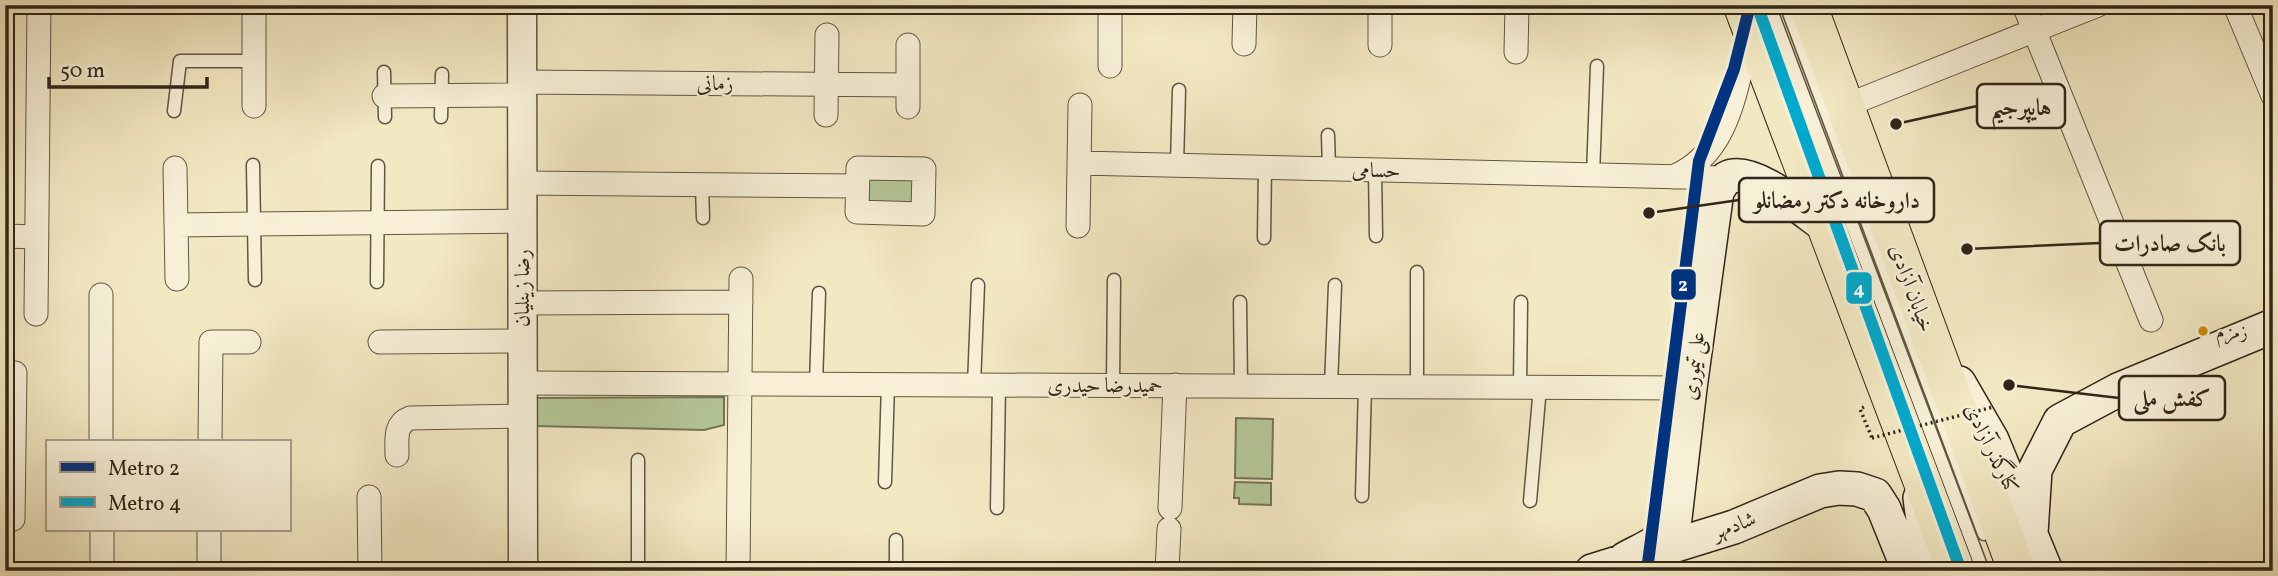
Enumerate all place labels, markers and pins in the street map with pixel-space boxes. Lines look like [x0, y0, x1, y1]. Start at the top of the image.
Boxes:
callout: هایپرجیم [1977, 84, 2065, 128]
callout: داروخانه دکتر رمضانلو [1739, 178, 1934, 222]
callout: بانک صادرات [2100, 221, 2240, 265]
place label: زمزم [2216, 320, 2248, 348]
marker: زمزم [2196, 324, 2210, 338]
callout: کفش ملی [2119, 376, 2225, 420]

